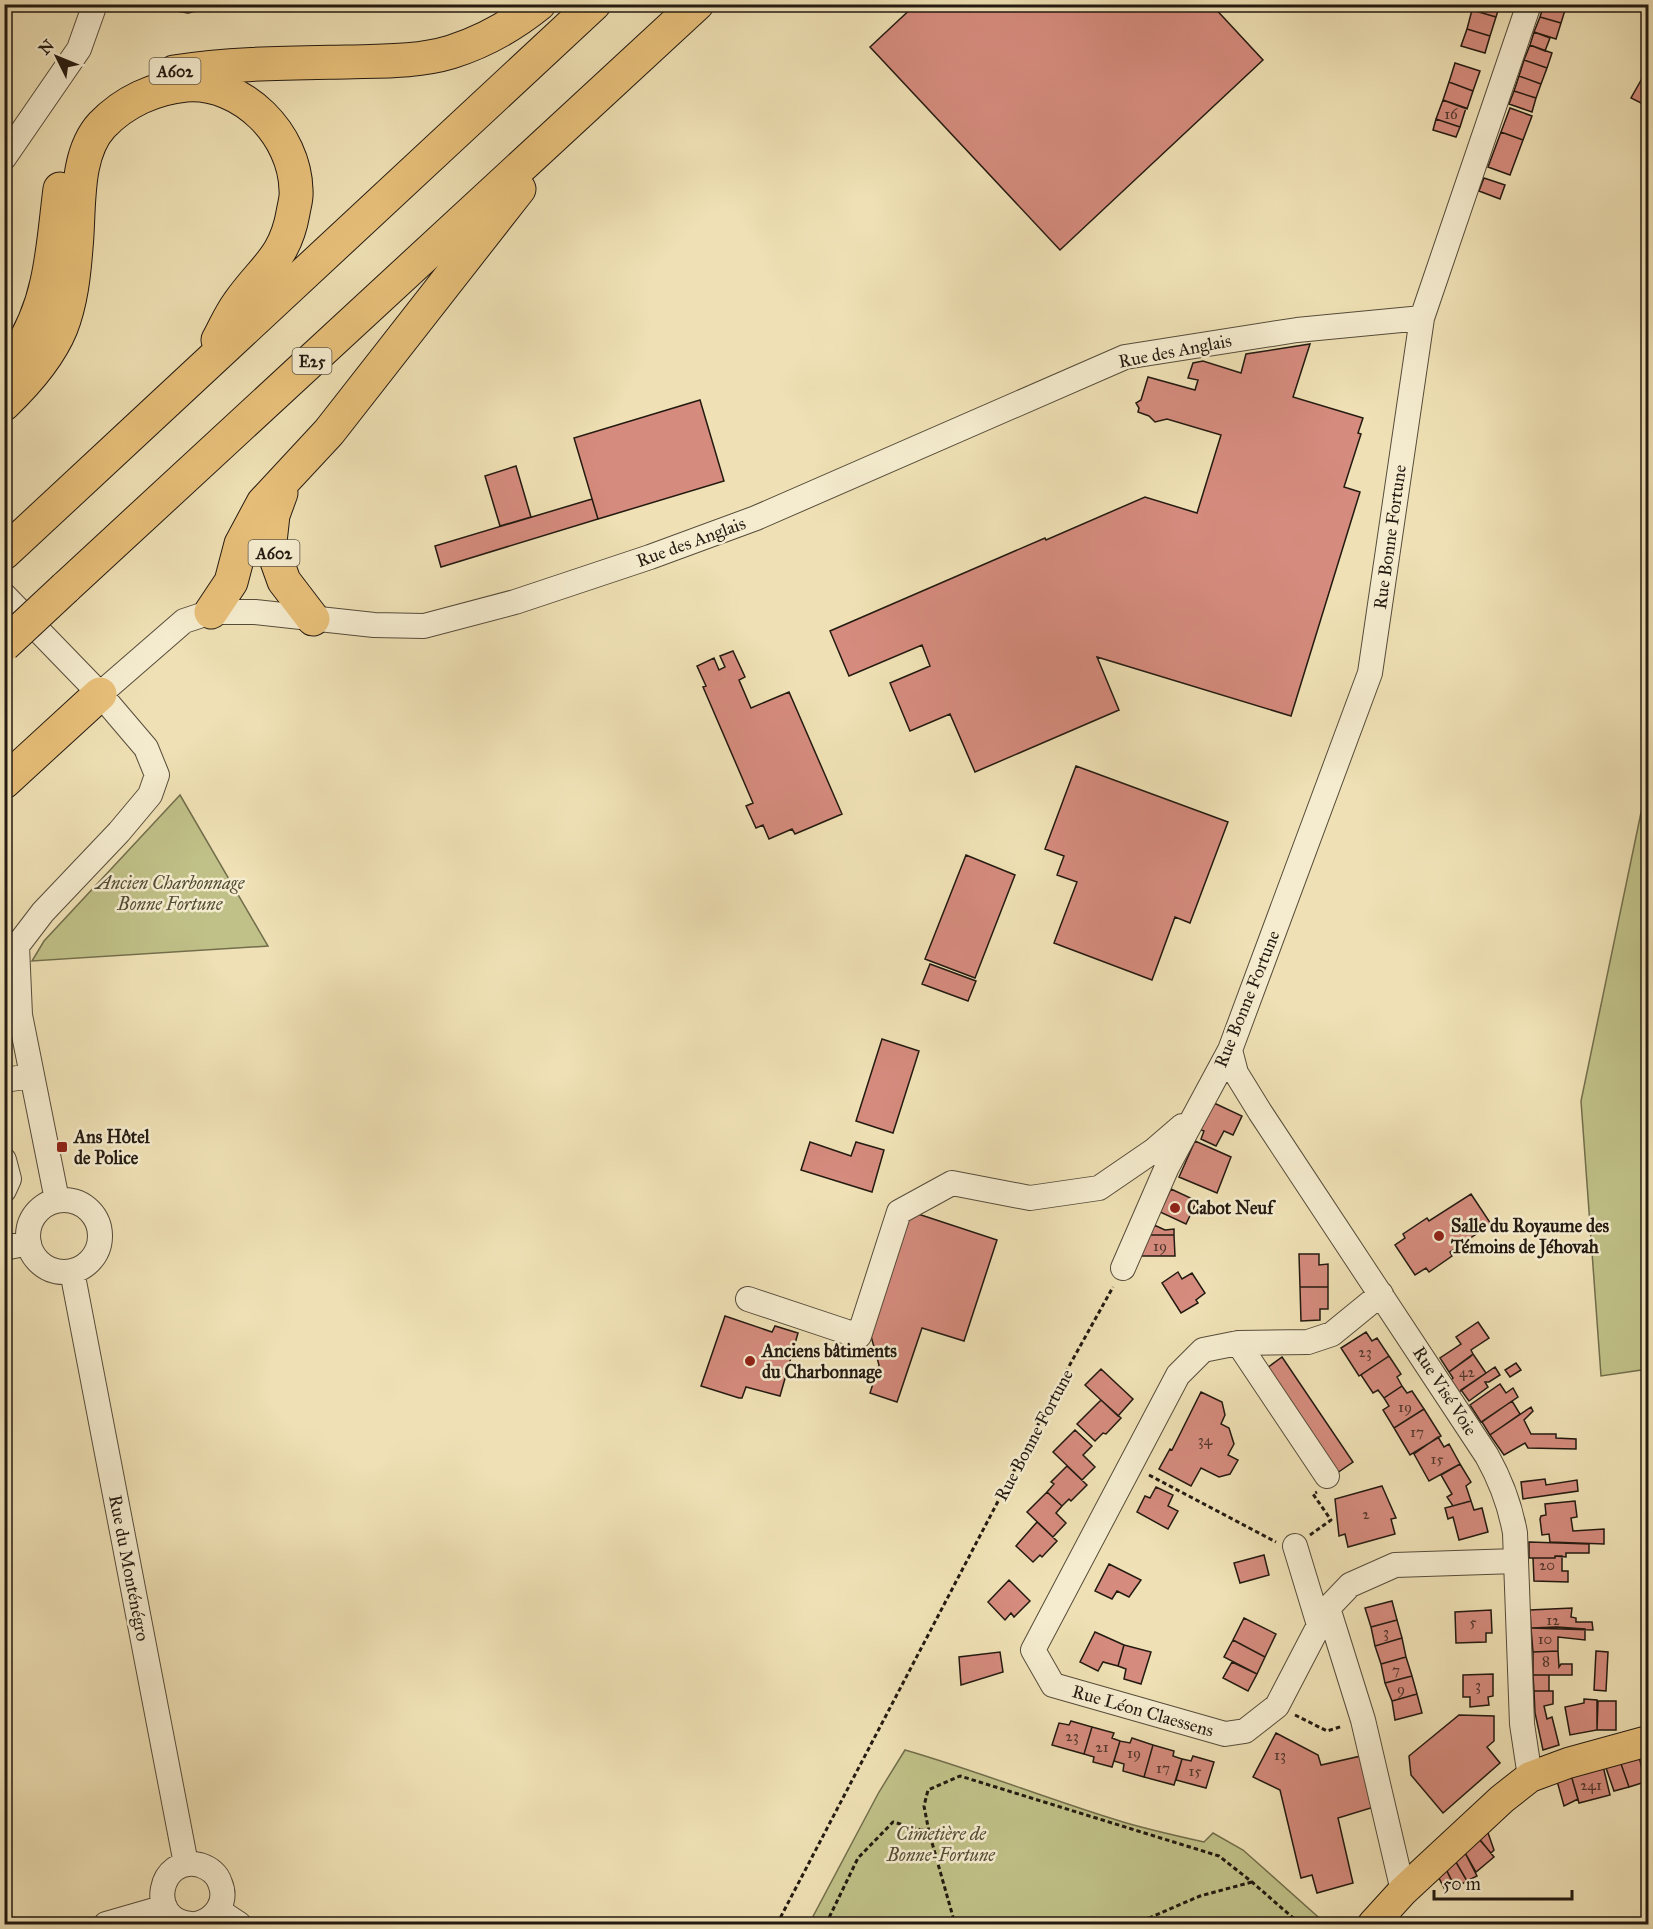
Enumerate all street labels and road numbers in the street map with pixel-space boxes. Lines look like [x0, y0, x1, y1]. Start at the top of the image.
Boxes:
road number: A602 [150, 58, 201, 84]
street label: Rue des Anglais [1117, 329, 1234, 374]
road number: E25 [292, 348, 332, 374]
street label: Rue Bonne Fortune [1369, 463, 1411, 611]
street label: Rue des Anglais [633, 512, 749, 573]
road number: A602 [248, 540, 300, 566]
street label: Rue Bonne Fortune [1209, 927, 1285, 1071]
street label: Rue Visé Voie [1408, 1342, 1482, 1440]
street label: Rue Bonne Fortune [990, 1365, 1078, 1505]
street label: Rue du Monténégro [103, 1493, 154, 1643]
street label: Rue Léon Claessens [1070, 1680, 1216, 1742]

